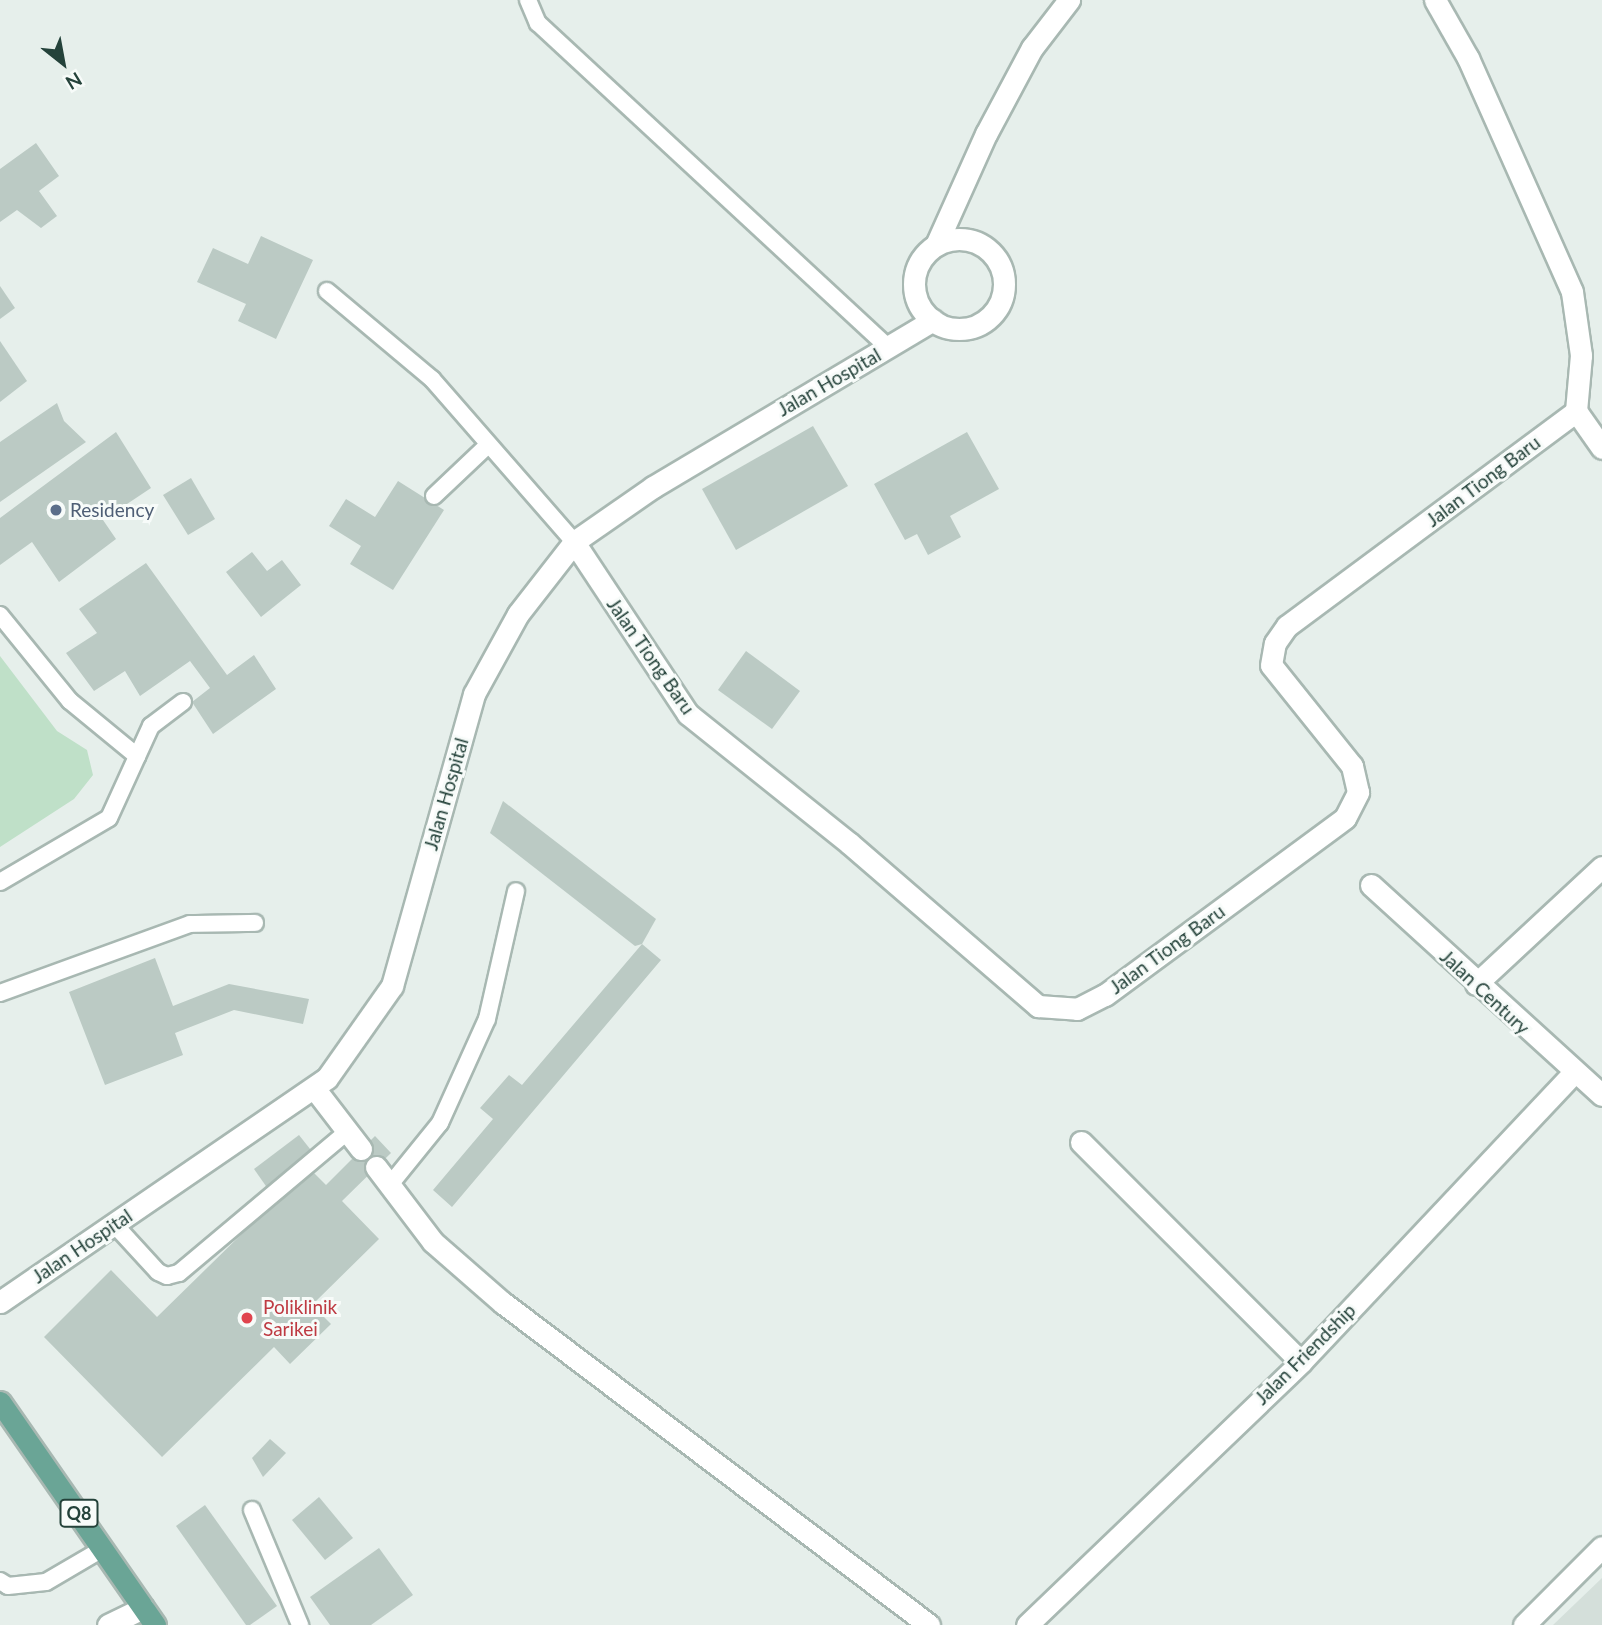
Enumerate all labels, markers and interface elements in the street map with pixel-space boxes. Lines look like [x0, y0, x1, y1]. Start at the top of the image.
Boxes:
north arrow [28, 28, 98, 98]
text: N [62, 68, 86, 95]
street label: Jalan Hospital [773, 343, 885, 421]
street label: Jalan Tiong Baru [1421, 431, 1545, 531]
place label: Residency [70, 499, 154, 521]
marker: Residency [48, 502, 64, 518]
street label: Jalan Tiong Baru [602, 593, 700, 719]
street label: Jalan Hospital [419, 735, 473, 853]
street label: Jalan Tiong Baru [1105, 899, 1229, 999]
street label: Jalan Century [1436, 945, 1534, 1039]
street label: Jalan Hospital [28, 1204, 136, 1288]
place label: Poliklinik Sarikei [263, 1296, 337, 1340]
street label: Jalan Friendship [1250, 1299, 1360, 1409]
marker: Poliklinik Sarikei [237, 1308, 257, 1328]
road number: Q8 [58, 1498, 100, 1528]

